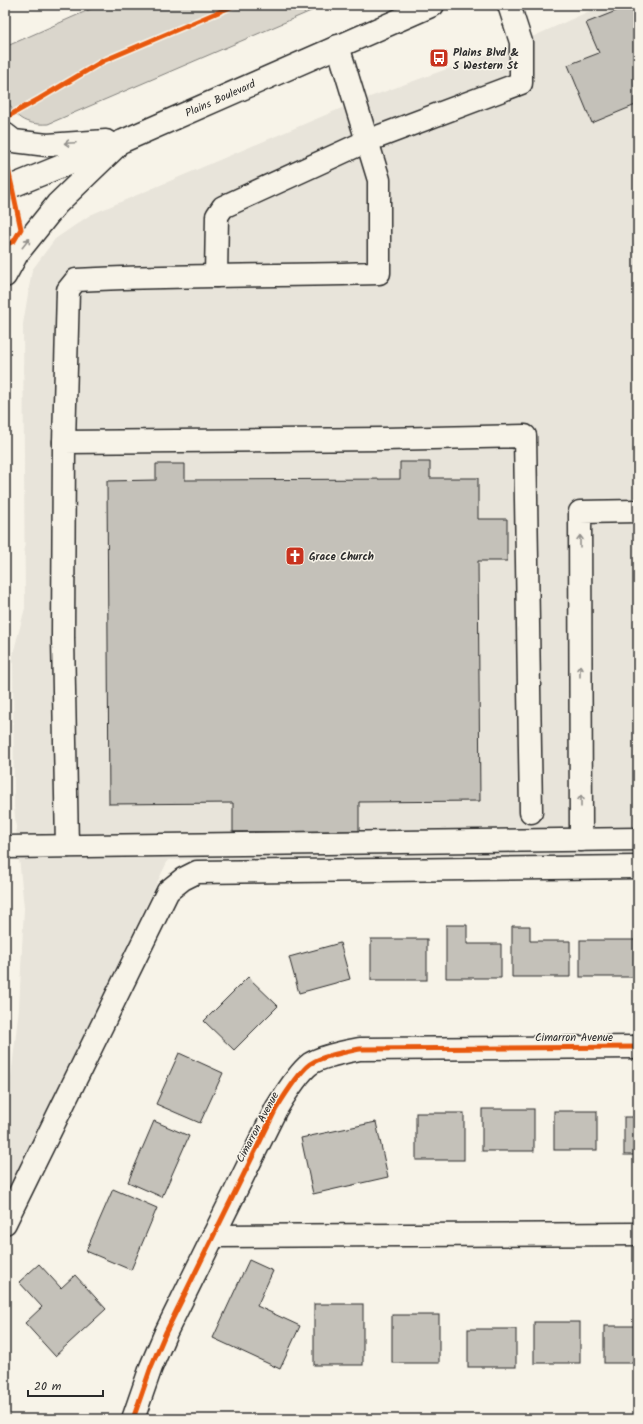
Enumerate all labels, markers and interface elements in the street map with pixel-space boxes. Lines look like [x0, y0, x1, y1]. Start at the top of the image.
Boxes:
place label: Plains Blvd & S Western St [453, 44, 519, 75]
bus stop icon: Plains Blvd & S Western St [428, 47, 450, 69]
street label: Plains Boulevard [182, 75, 259, 122]
one-way arrow [64, 140, 77, 147]
one-way arrow [21, 238, 30, 249]
one-way arrow [576, 535, 584, 548]
church icon: Grace Church [284, 545, 306, 567]
place label: Grace Church [309, 548, 374, 566]
one-way arrow [576, 665, 584, 678]
one-way arrow [577, 795, 585, 808]
street label: Cimarron Avenue [535, 1029, 613, 1047]
street label: Cimarron Avenue [232, 1089, 284, 1166]
scale bar [28, 1372, 103, 1398]
text: 20 m [34, 1377, 62, 1396]

